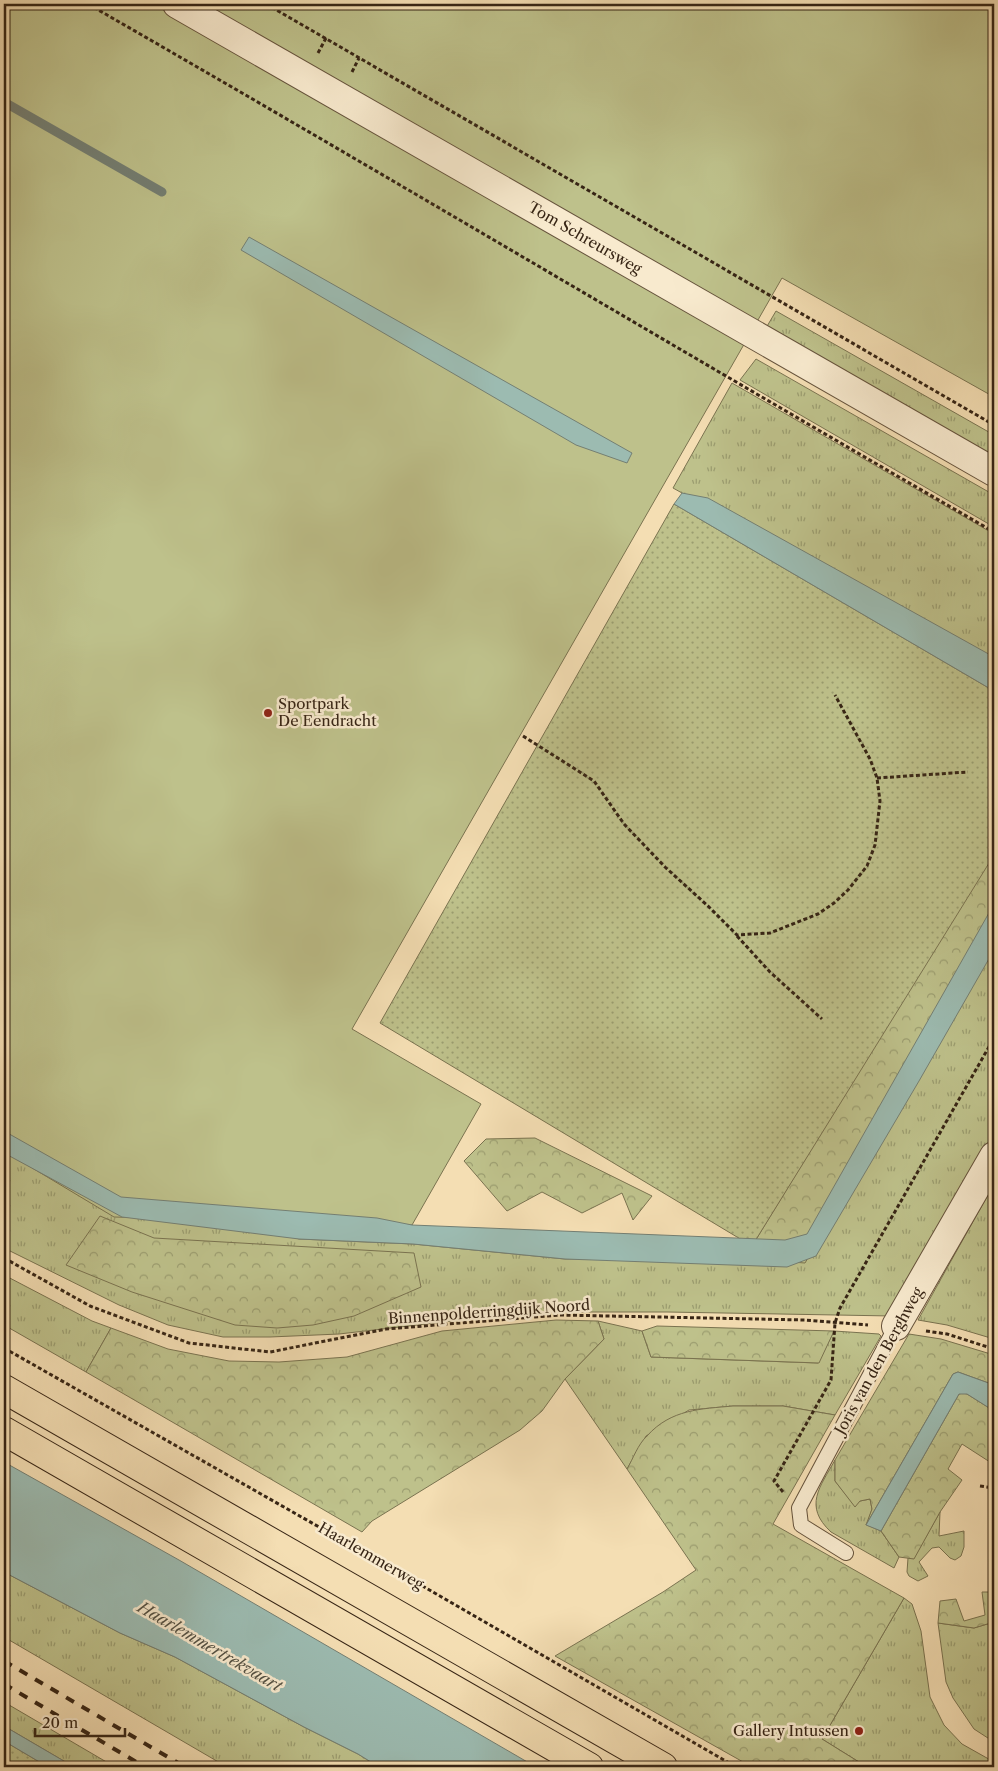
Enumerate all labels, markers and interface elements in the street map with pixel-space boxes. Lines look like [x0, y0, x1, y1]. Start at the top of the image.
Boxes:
street label: Tom Schreursweg [525, 197, 646, 278]
place label: Sportpark De Eendracht [278, 694, 377, 730]
marker: Sportpark De Eendracht [262, 707, 274, 719]
street label: Joris van den Berghweg [829, 1284, 927, 1440]
street label: Binnenpolderringdijk Noord [387, 1295, 591, 1328]
street label: Haarlemmerweg [315, 1518, 427, 1594]
water label: Haarlemmertrekvaart [133, 1596, 287, 1696]
scale bar [35, 1706, 125, 1738]
text: 20 m [42, 1713, 78, 1732]
place label: Gallery Intussen [733, 1721, 850, 1740]
marker: Gallery Intussen [853, 1725, 865, 1737]

